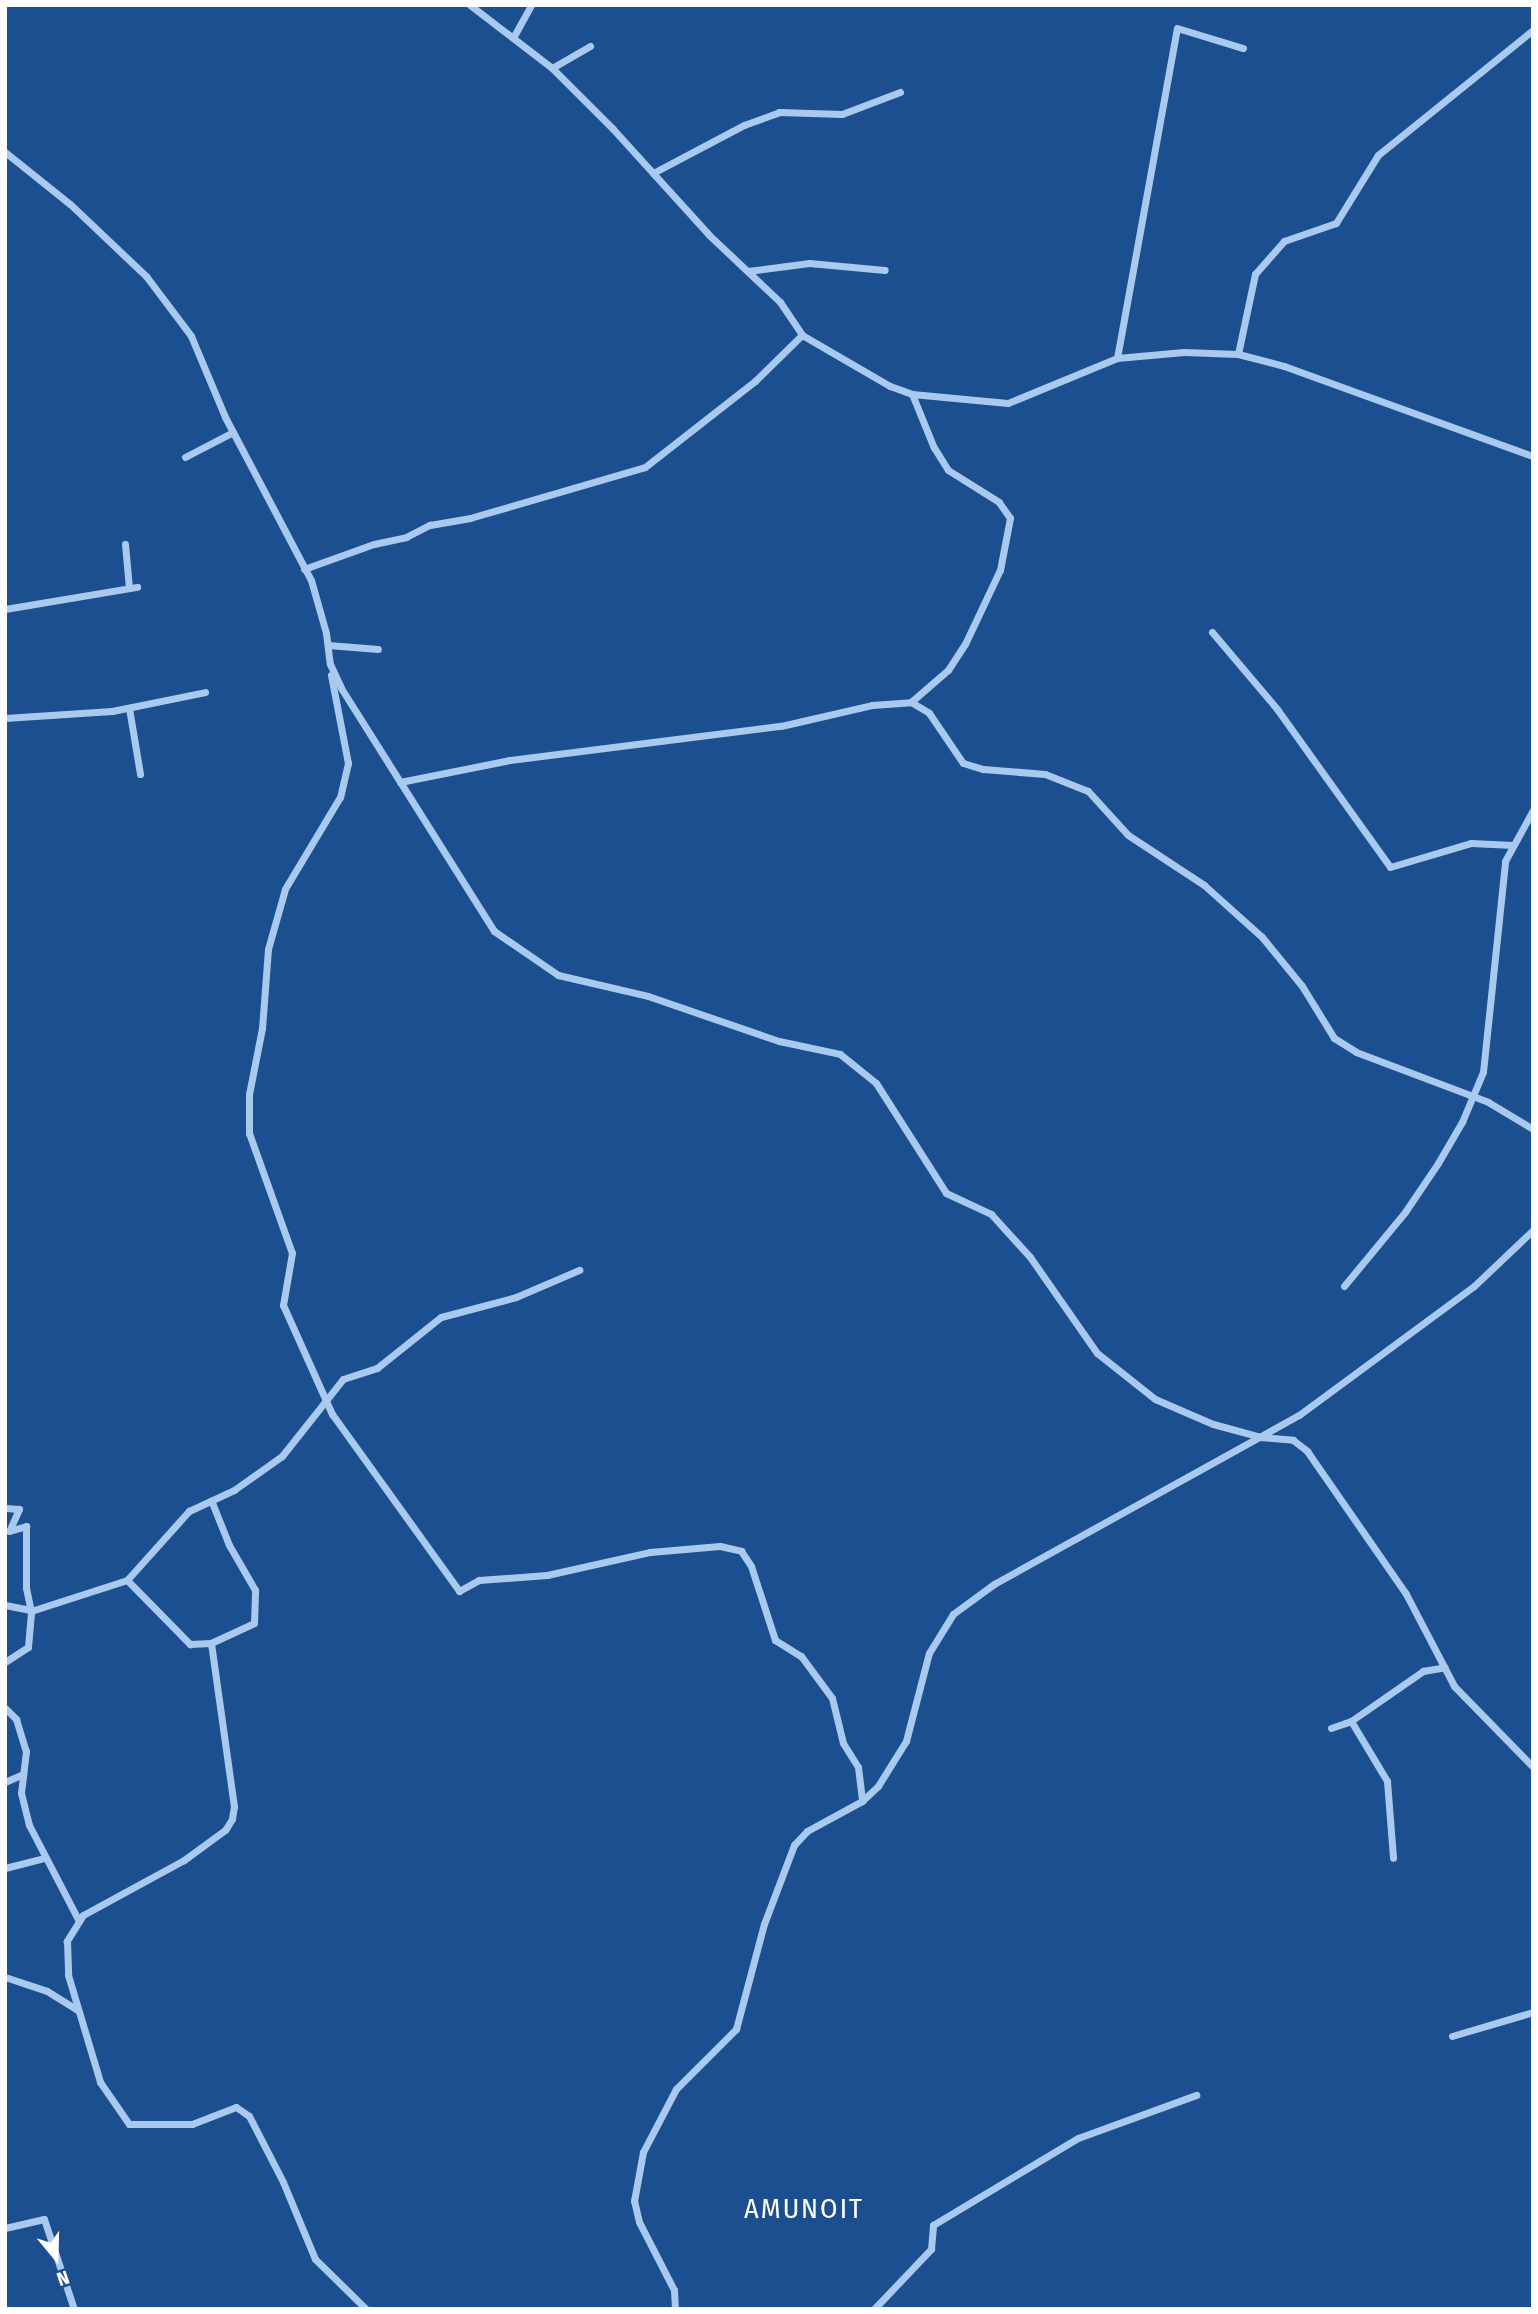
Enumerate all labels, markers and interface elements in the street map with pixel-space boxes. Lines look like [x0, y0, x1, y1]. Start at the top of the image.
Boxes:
district label: AMUNOIT [745, 2192, 863, 2226]
north arrow [21, 2223, 91, 2293]
text: N [54, 2266, 72, 2291]

